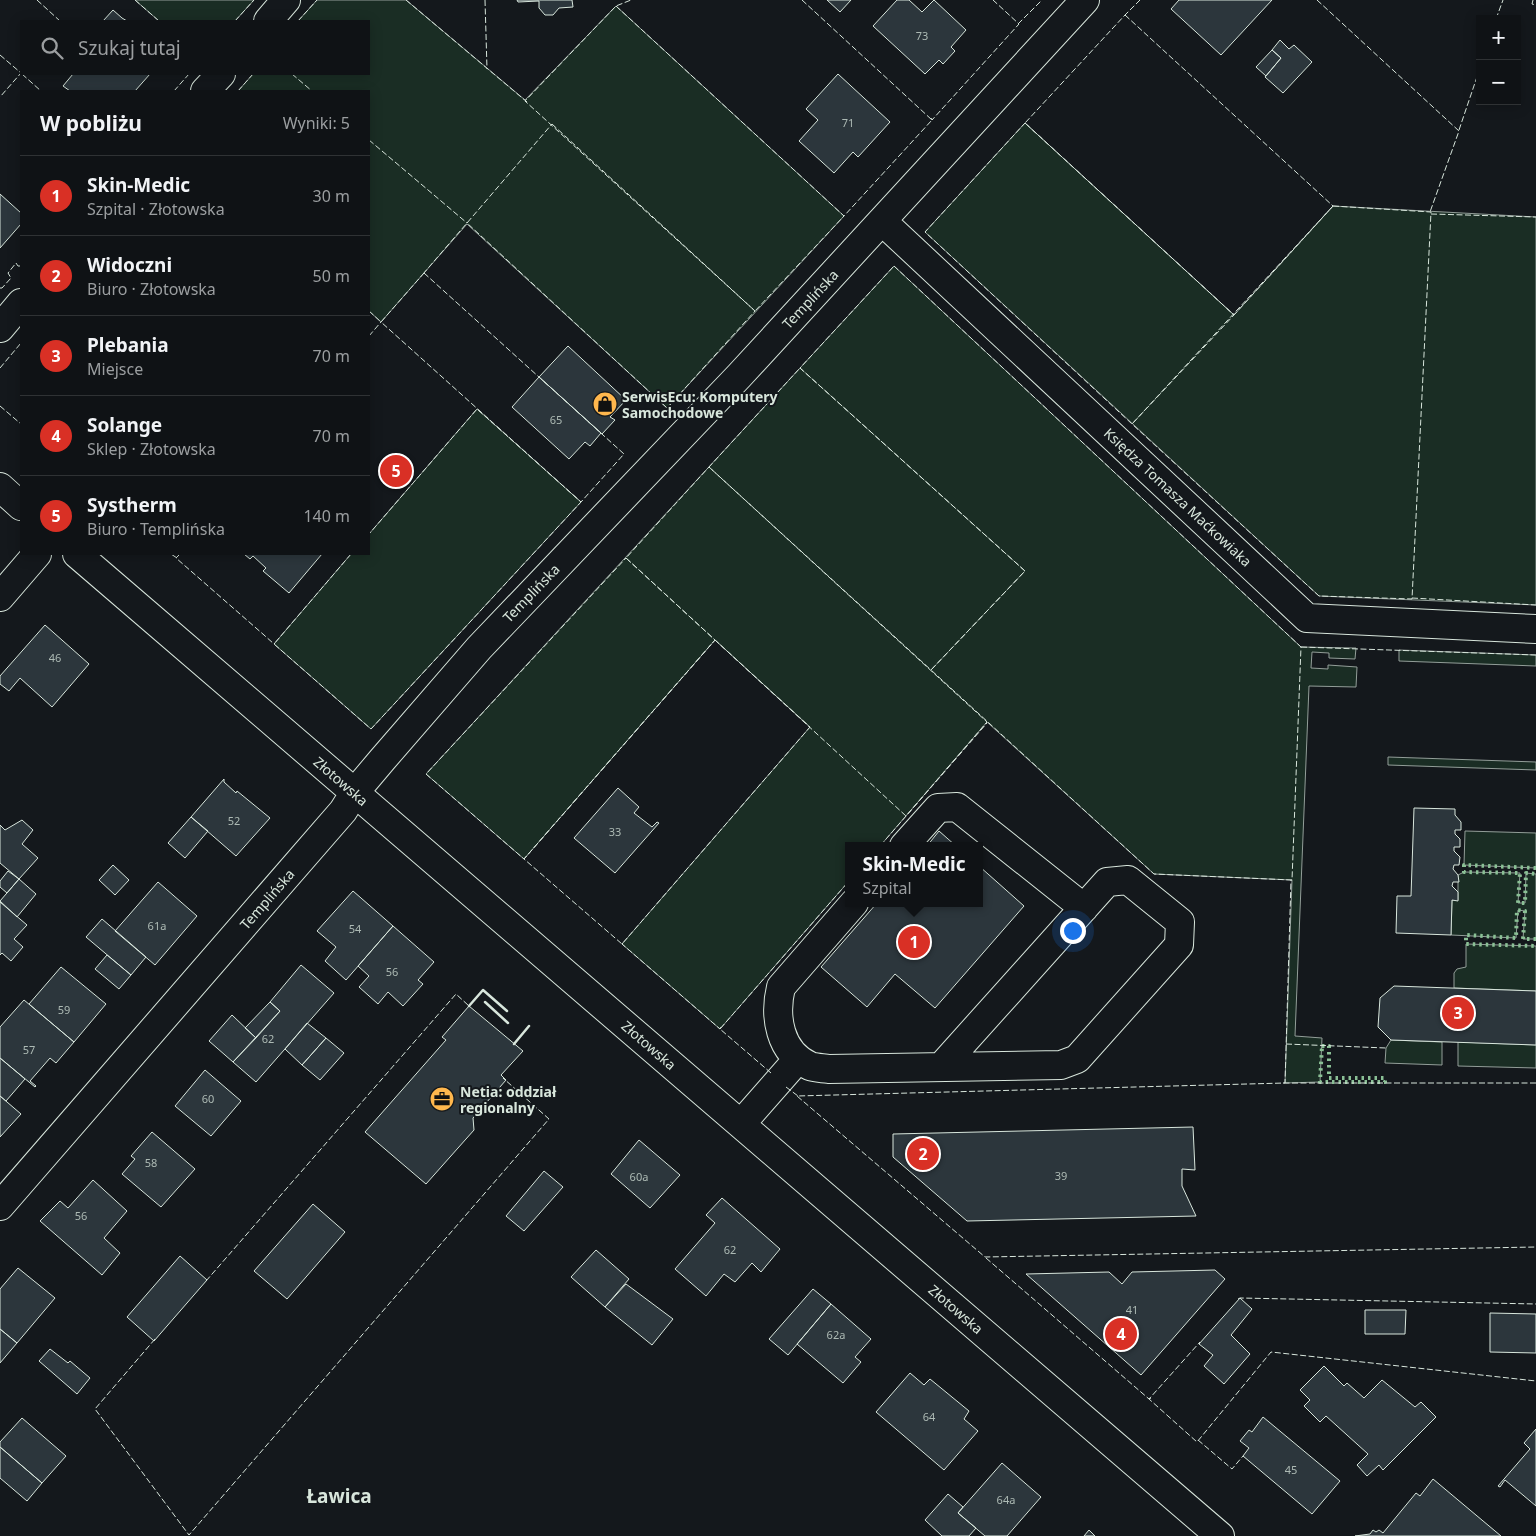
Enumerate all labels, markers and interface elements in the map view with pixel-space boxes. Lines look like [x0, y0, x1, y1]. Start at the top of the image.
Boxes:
map controls [1476, 15, 1521, 105]
button: + [1476, 15, 1521, 60]
search box [20, 20, 370, 75]
house number: 73 [916, 28, 928, 43]
icon: search [38, 34, 66, 62]
text: Szukaj tutaj [78, 35, 181, 61]
button: − [1476, 60, 1521, 105]
text: W pobliżu [40, 109, 142, 137]
text: Wyniki: 5 [283, 112, 350, 134]
house number: 71 [842, 115, 854, 130]
text: Skin-Medic [87, 172, 190, 198]
text: 1 [51, 185, 61, 207]
text: 30 m [313, 185, 350, 207]
text: Szpital · Złotowska [87, 198, 225, 220]
text: Widoczni [87, 252, 172, 278]
text: 2 [51, 265, 61, 287]
text: 50 m [313, 265, 350, 287]
street label: Templińska [778, 265, 842, 333]
text: Biuro · Złotowska [87, 278, 216, 300]
text: Plebania [87, 332, 169, 358]
text: 3 [51, 345, 61, 367]
text: 70 m [313, 345, 350, 367]
text: Miejsce [87, 358, 143, 380]
place label: SerwisEcu: Komputery Samochodowe [622, 387, 778, 422]
shop icon: SerwisEcu: Komputery Samochodowe [592, 391, 618, 417]
text: Solange [87, 412, 162, 438]
house number: 65 [550, 412, 562, 427]
street label: Księdza Tomasza Maćkowiaka [1100, 423, 1256, 571]
text: 4 [51, 425, 61, 447]
text: 70 m [313, 425, 350, 447]
text: Sklep · Złotowska [87, 438, 216, 460]
pin: 5 [380, 452, 412, 490]
text: Systherm [87, 492, 177, 518]
text: 5 [51, 505, 61, 527]
text: 140 m [303, 505, 350, 527]
text: Biuro · Templińska [87, 518, 225, 540]
street label: Templińska [498, 560, 564, 626]
house number: 46 [49, 650, 61, 665]
street label: Złotowska [310, 752, 372, 810]
house number: 52 [228, 813, 240, 828]
house number: 33 [609, 824, 621, 839]
popup [845, 842, 983, 907]
text: Skin-Medic [862, 851, 966, 877]
street label: Templińska [235, 865, 299, 933]
text: Szpital [862, 877, 912, 899]
house number: 61a [148, 918, 166, 933]
your location [1060, 918, 1086, 944]
house number: 54 [349, 921, 362, 936]
pin: 1 [898, 923, 930, 961]
house number: 56 [386, 964, 398, 979]
pin: 3 [1442, 994, 1474, 1032]
house number: 59 [58, 1002, 70, 1017]
street label: Złotowska [618, 1016, 680, 1074]
house number: 62 [262, 1031, 274, 1046]
house number: 57 [23, 1042, 35, 1057]
place label: Netia: oddział regionalny [460, 1082, 557, 1117]
office icon: Netia: oddział regionalny [429, 1086, 455, 1112]
house number: 60 [202, 1091, 214, 1106]
pin: 2 [907, 1135, 939, 1173]
house number: 58 [145, 1155, 157, 1170]
house number: 39 [1055, 1168, 1067, 1183]
house number: 60a [630, 1169, 648, 1184]
house number: 56 [75, 1208, 87, 1223]
house number: 62 [724, 1242, 736, 1257]
street label: Złotowska [925, 1280, 987, 1338]
house number: 41 [1126, 1302, 1138, 1317]
pin: 4 [1105, 1315, 1137, 1353]
house number: 62a [827, 1327, 845, 1342]
house number: 64 [923, 1409, 936, 1424]
house number: 45 [1285, 1462, 1297, 1477]
district label: Ławica [306, 1483, 372, 1509]
house number: 64a [997, 1492, 1015, 1507]

